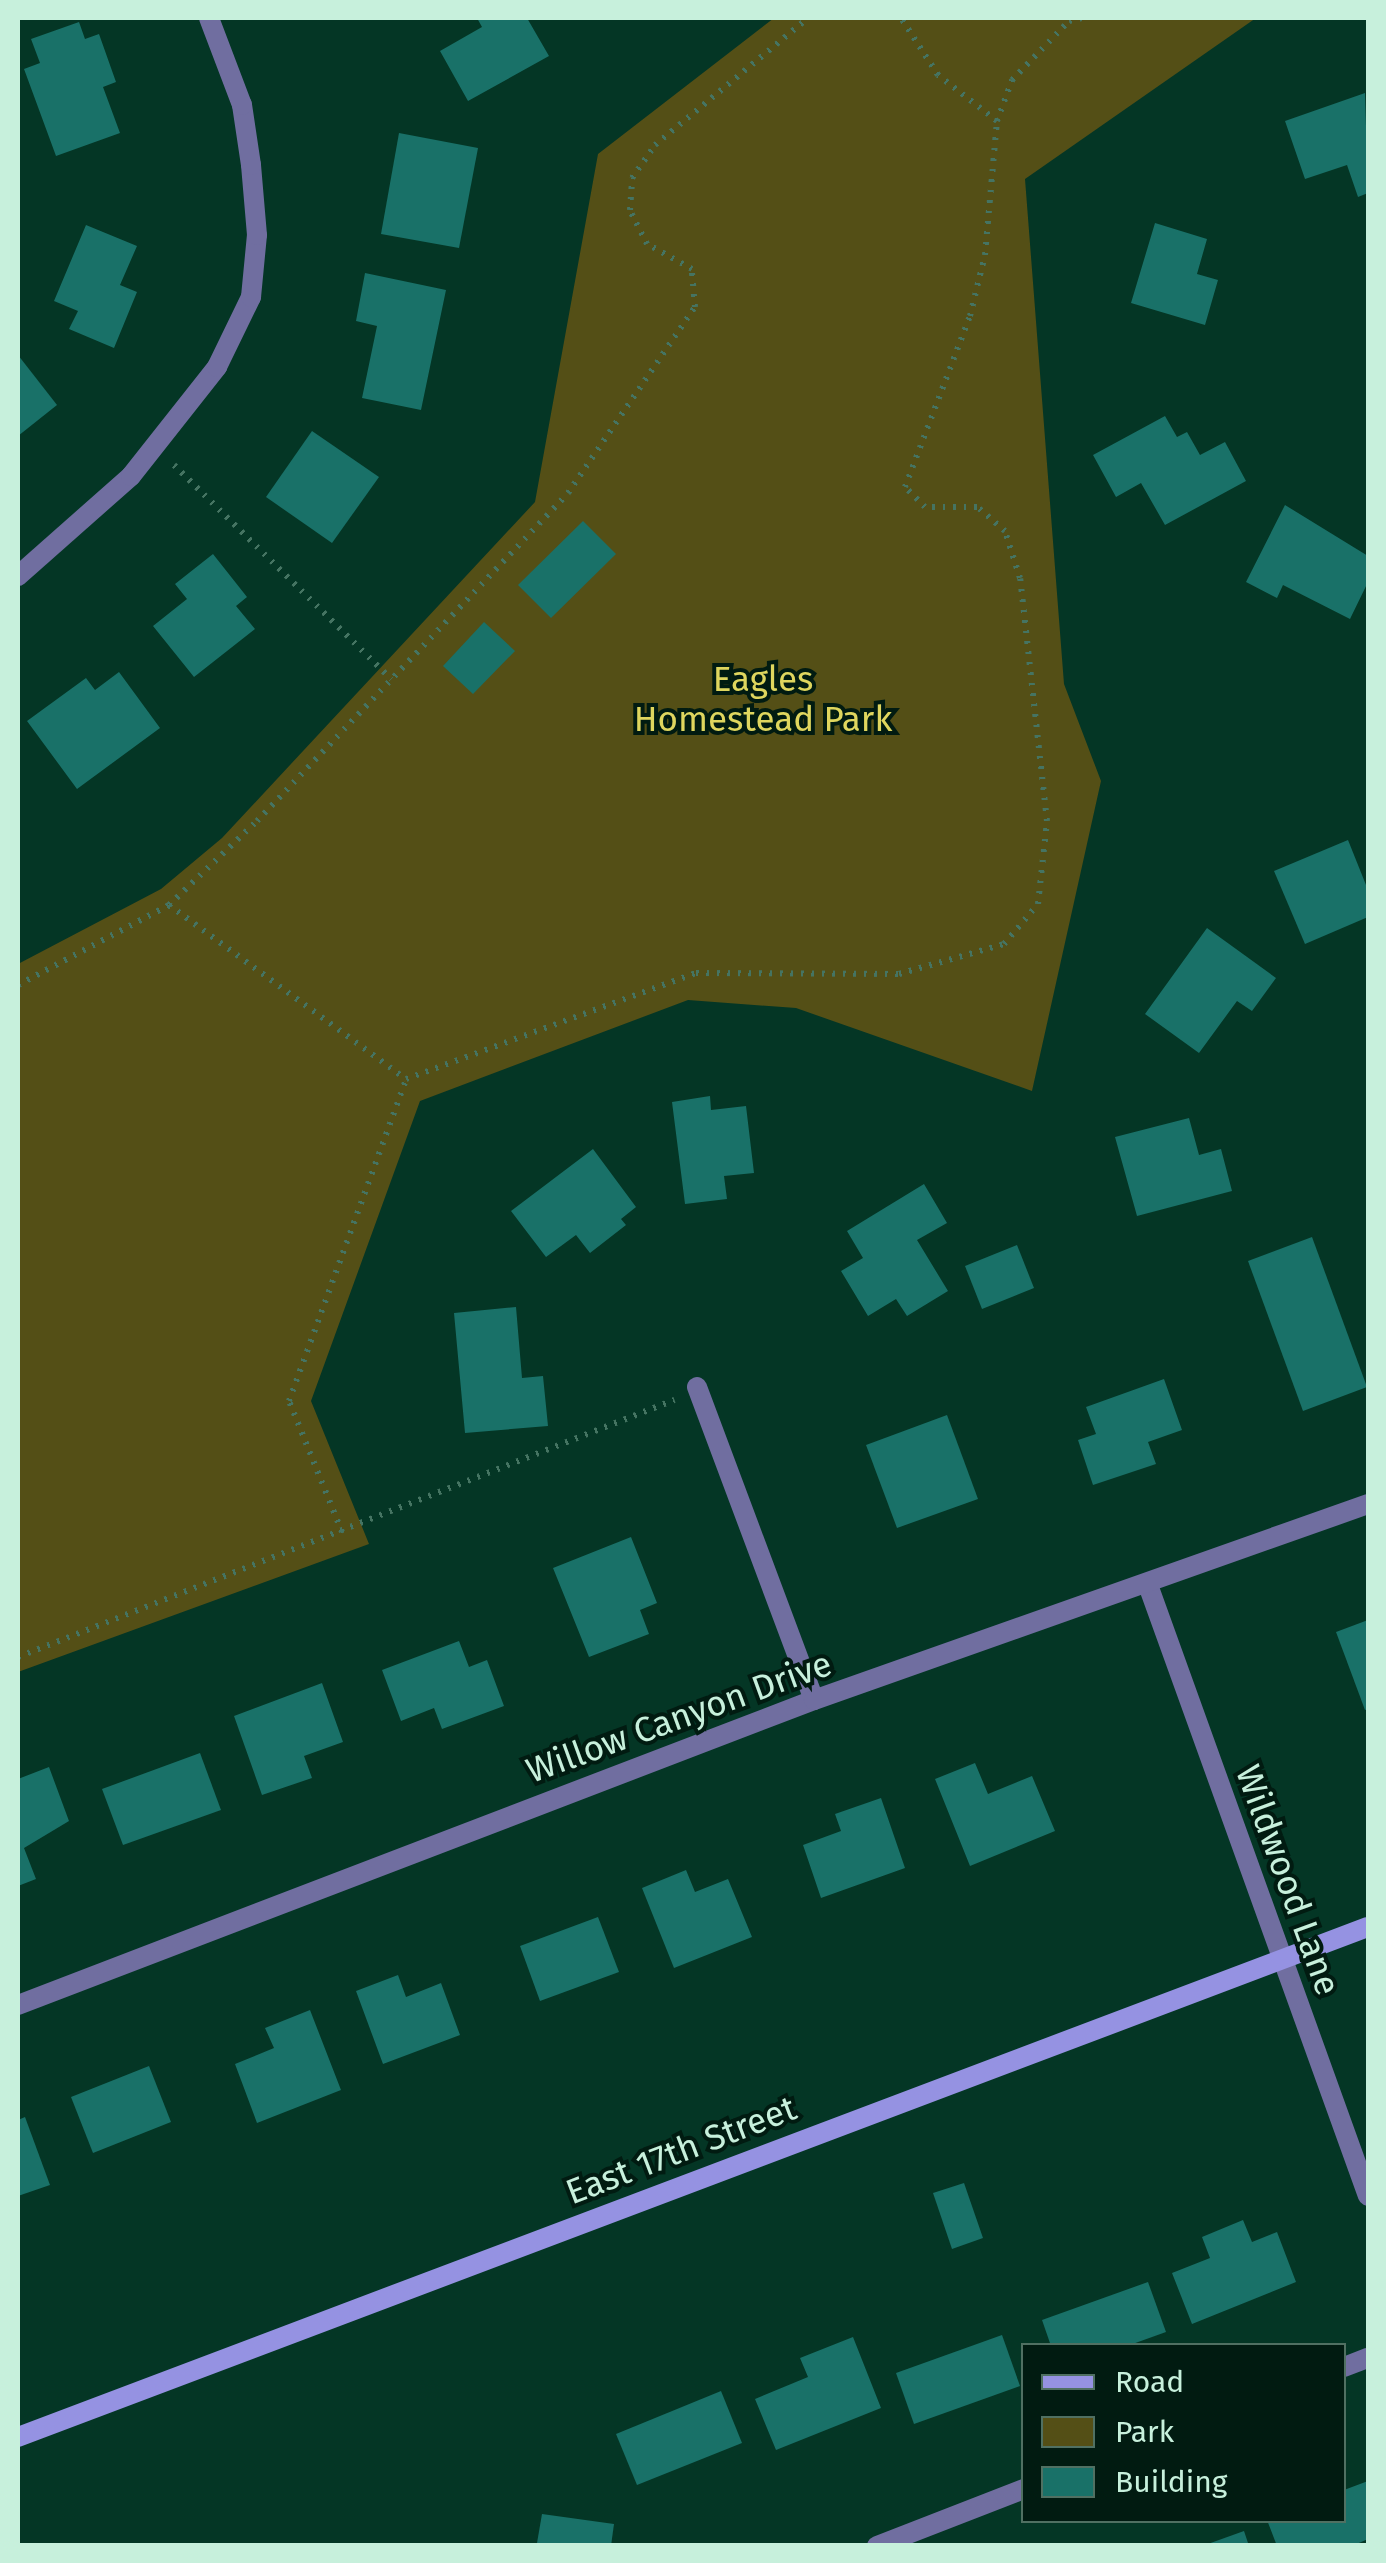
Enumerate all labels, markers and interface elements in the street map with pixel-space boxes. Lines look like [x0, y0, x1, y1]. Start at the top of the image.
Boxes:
park label: Eagles Homestead Park [634, 658, 892, 740]
street label: Willow Canyon Drive [521, 1642, 837, 1792]
street label: Wildwood Lane [1227, 1759, 1349, 2001]
street label: East 17th Street [560, 2087, 802, 2213]
legend [1021, 2343, 1346, 2523]
text: Road [1115, 2364, 1184, 2400]
text: Park [1115, 2414, 1174, 2450]
text: Building [1115, 2464, 1227, 2500]

